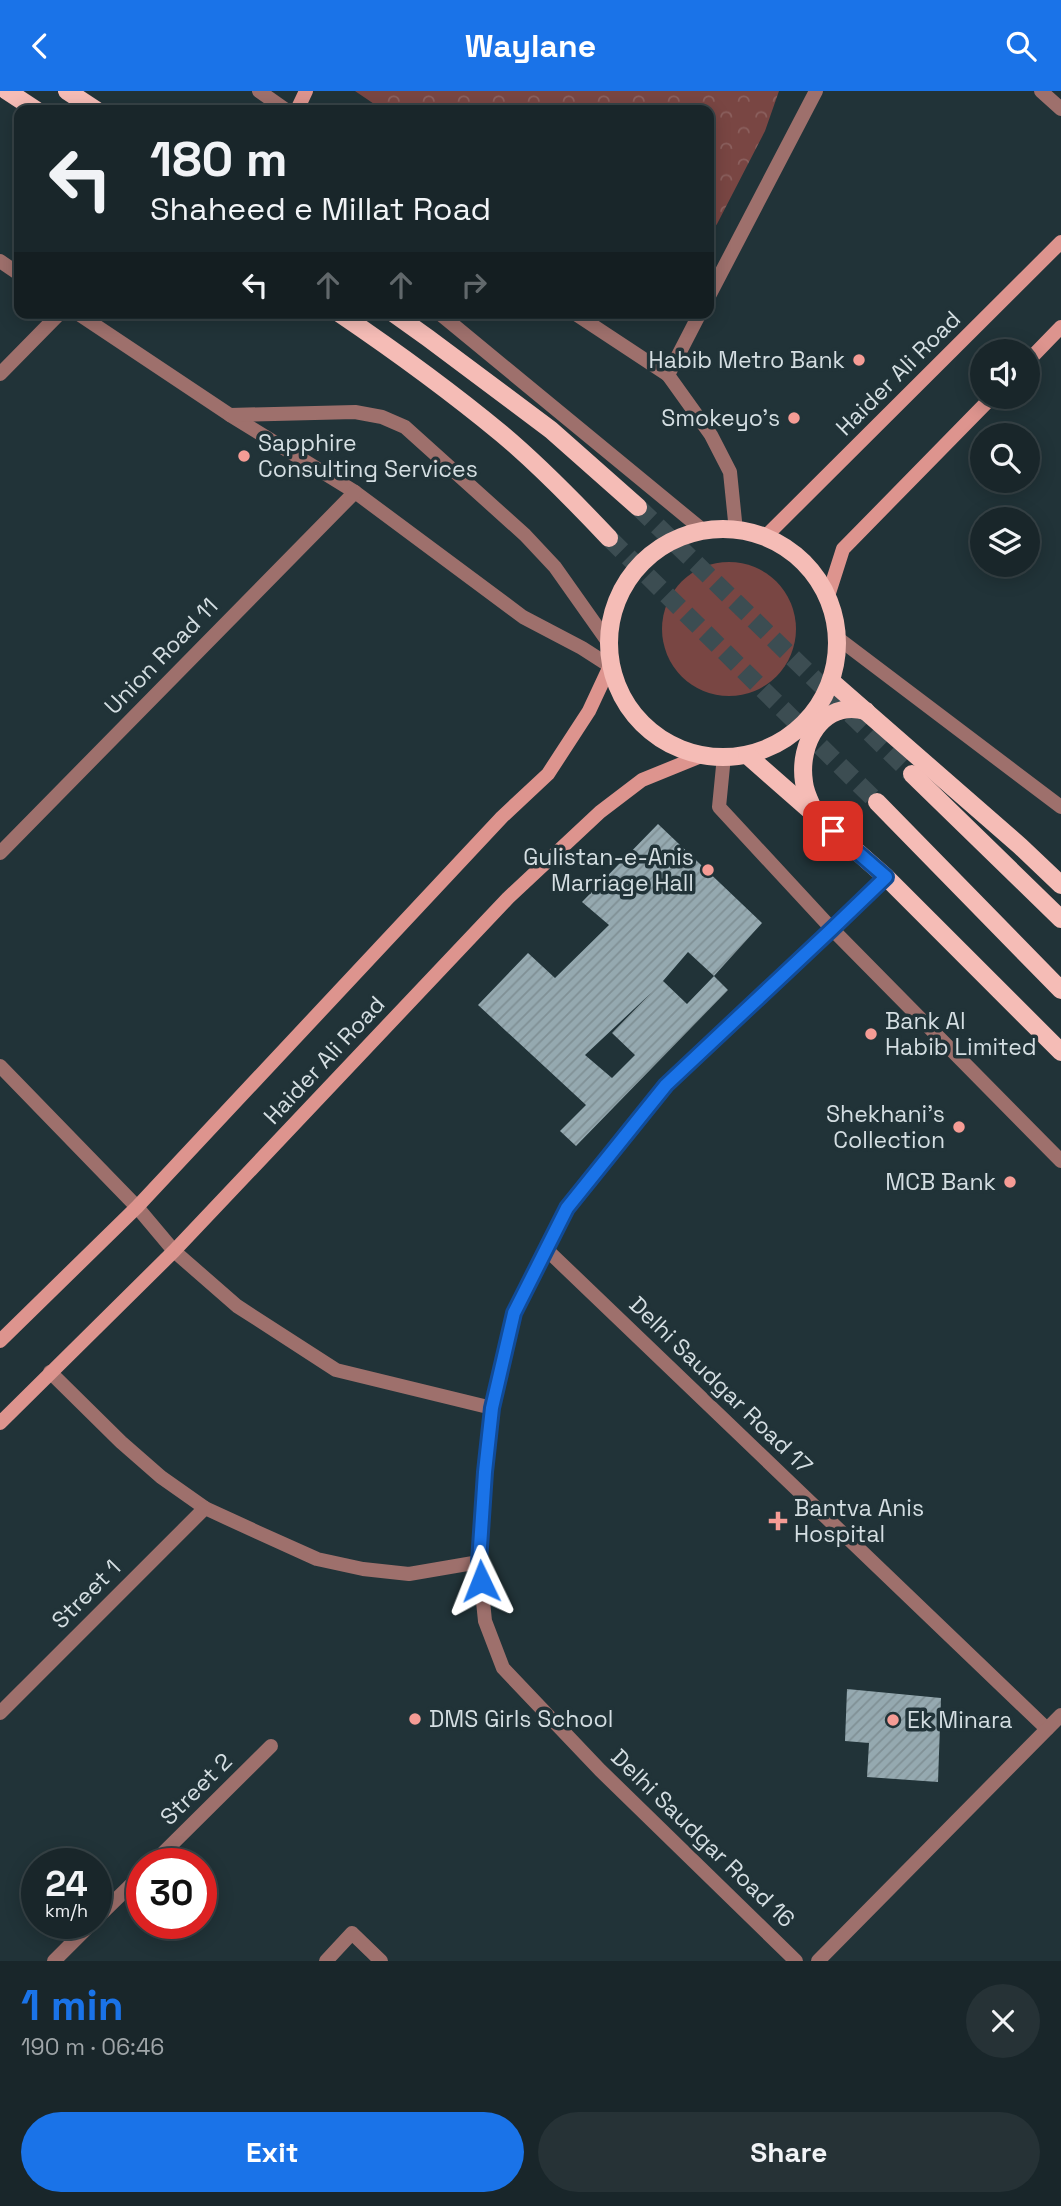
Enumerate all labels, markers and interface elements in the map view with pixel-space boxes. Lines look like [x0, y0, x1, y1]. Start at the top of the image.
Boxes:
text: Waylane [465, 26, 596, 66]
icon: back [21, 27, 59, 65]
icon: search [1002, 27, 1040, 65]
text: 180 m [150, 128, 288, 190]
icon: left [35, 133, 126, 224]
text: Shaheed e Millat Road [150, 189, 491, 229]
icon: left [236, 266, 274, 304]
icon: ahead [309, 266, 347, 304]
icon: ahead [382, 266, 420, 304]
icon: right [455, 266, 493, 304]
street label: Haider Ali Road [829, 304, 967, 442]
map controls [970, 339, 1040, 577]
button: sound [970, 339, 1040, 409]
place label: Habib Metro Bank [649, 345, 845, 375]
marker: Habib Metro Bank [851, 352, 867, 368]
place label: Smokeyo's [661, 403, 780, 433]
marker: Smokeyo's [786, 410, 802, 426]
button: search [970, 423, 1040, 493]
place label: Sapphire Consulting Services [258, 428, 478, 484]
marker: Sapphire Consulting Services [236, 448, 252, 464]
button: layers [970, 507, 1040, 577]
street label: Union Road 11 [98, 591, 224, 721]
pin [803, 801, 863, 861]
icon: arrive [814, 812, 852, 850]
place label: Gulistan-e-Anis Marriage Hall [523, 842, 694, 898]
marker: Gulistan-e-Anis Marriage Hall [700, 862, 716, 878]
street label: Haider Ali Road [257, 990, 391, 1130]
place label: Bank Al Habib Limited [885, 1006, 1037, 1062]
marker: Bank Al Habib Limited [863, 1026, 879, 1042]
place label: Shekhani's Collection [826, 1099, 945, 1155]
marker: Shekhani's Collection [951, 1119, 967, 1135]
place label: MCB Bank [885, 1167, 996, 1197]
marker: MCB Bank [1002, 1174, 1018, 1190]
street label: Delhi Saudgar Road 17 [623, 1290, 819, 1480]
place label: Bantva Anis Hospital [794, 1493, 924, 1549]
marker: Bantva Anis Hospital [768, 1511, 788, 1531]
position arrow [444, 1544, 518, 1618]
street label: Street 1 [45, 1553, 127, 1635]
place label: DMS Girls School [429, 1704, 613, 1734]
place label: Ek Minara [907, 1705, 1013, 1735]
marker: DMS Girls School [407, 1711, 423, 1727]
marker: Ek Minara [885, 1712, 901, 1728]
street label: Delhi Saudgar Road 16 [605, 1742, 801, 1934]
street label: Street 2 [154, 1747, 238, 1831]
speed limit sign: 30 [126, 1848, 217, 1939]
text: 24 [45, 1862, 88, 1906]
text: km/h [45, 1899, 88, 1922]
text: 1 min [21, 1979, 124, 2032]
button: close [966, 1984, 1040, 2058]
text: 190 m · 06:46 [21, 2032, 164, 2062]
button: Exit [21, 2112, 524, 2192]
button: Share [538, 2112, 1040, 2192]

